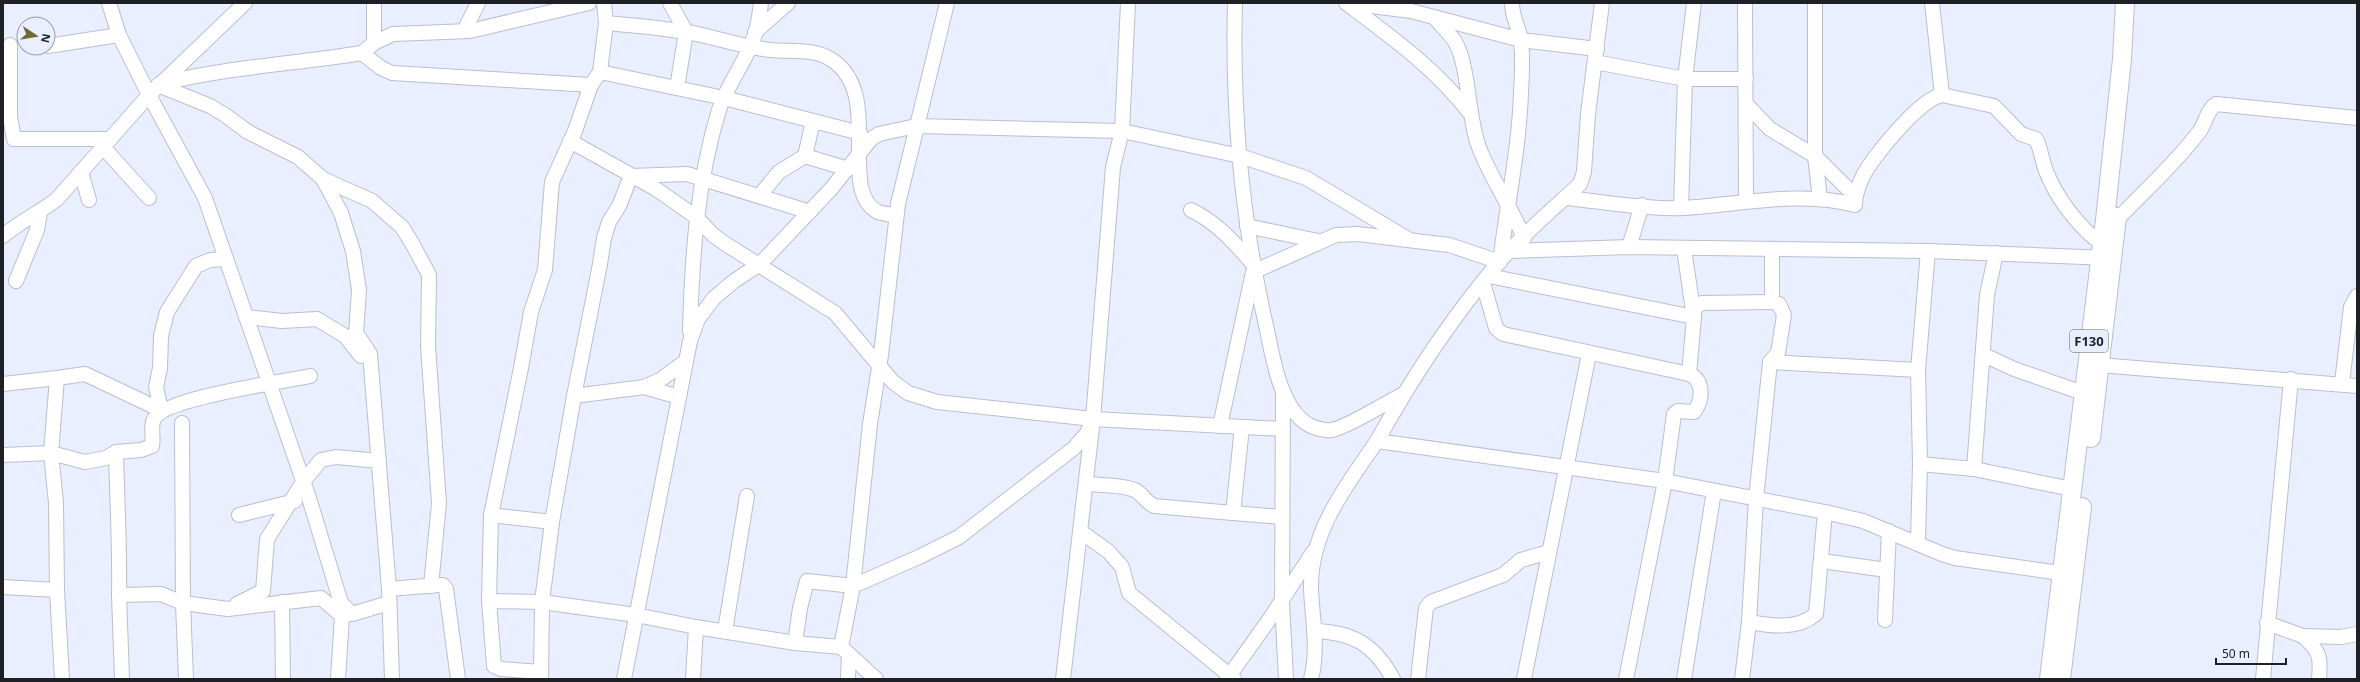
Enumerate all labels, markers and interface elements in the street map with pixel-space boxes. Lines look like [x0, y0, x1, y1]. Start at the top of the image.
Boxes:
north arrow [16, 16, 56, 56]
text: N [38, 32, 55, 44]
road number: F130 [2070, 330, 2108, 352]
scale bar [2216, 640, 2286, 666]
text: 50 m [2222, 645, 2250, 662]

